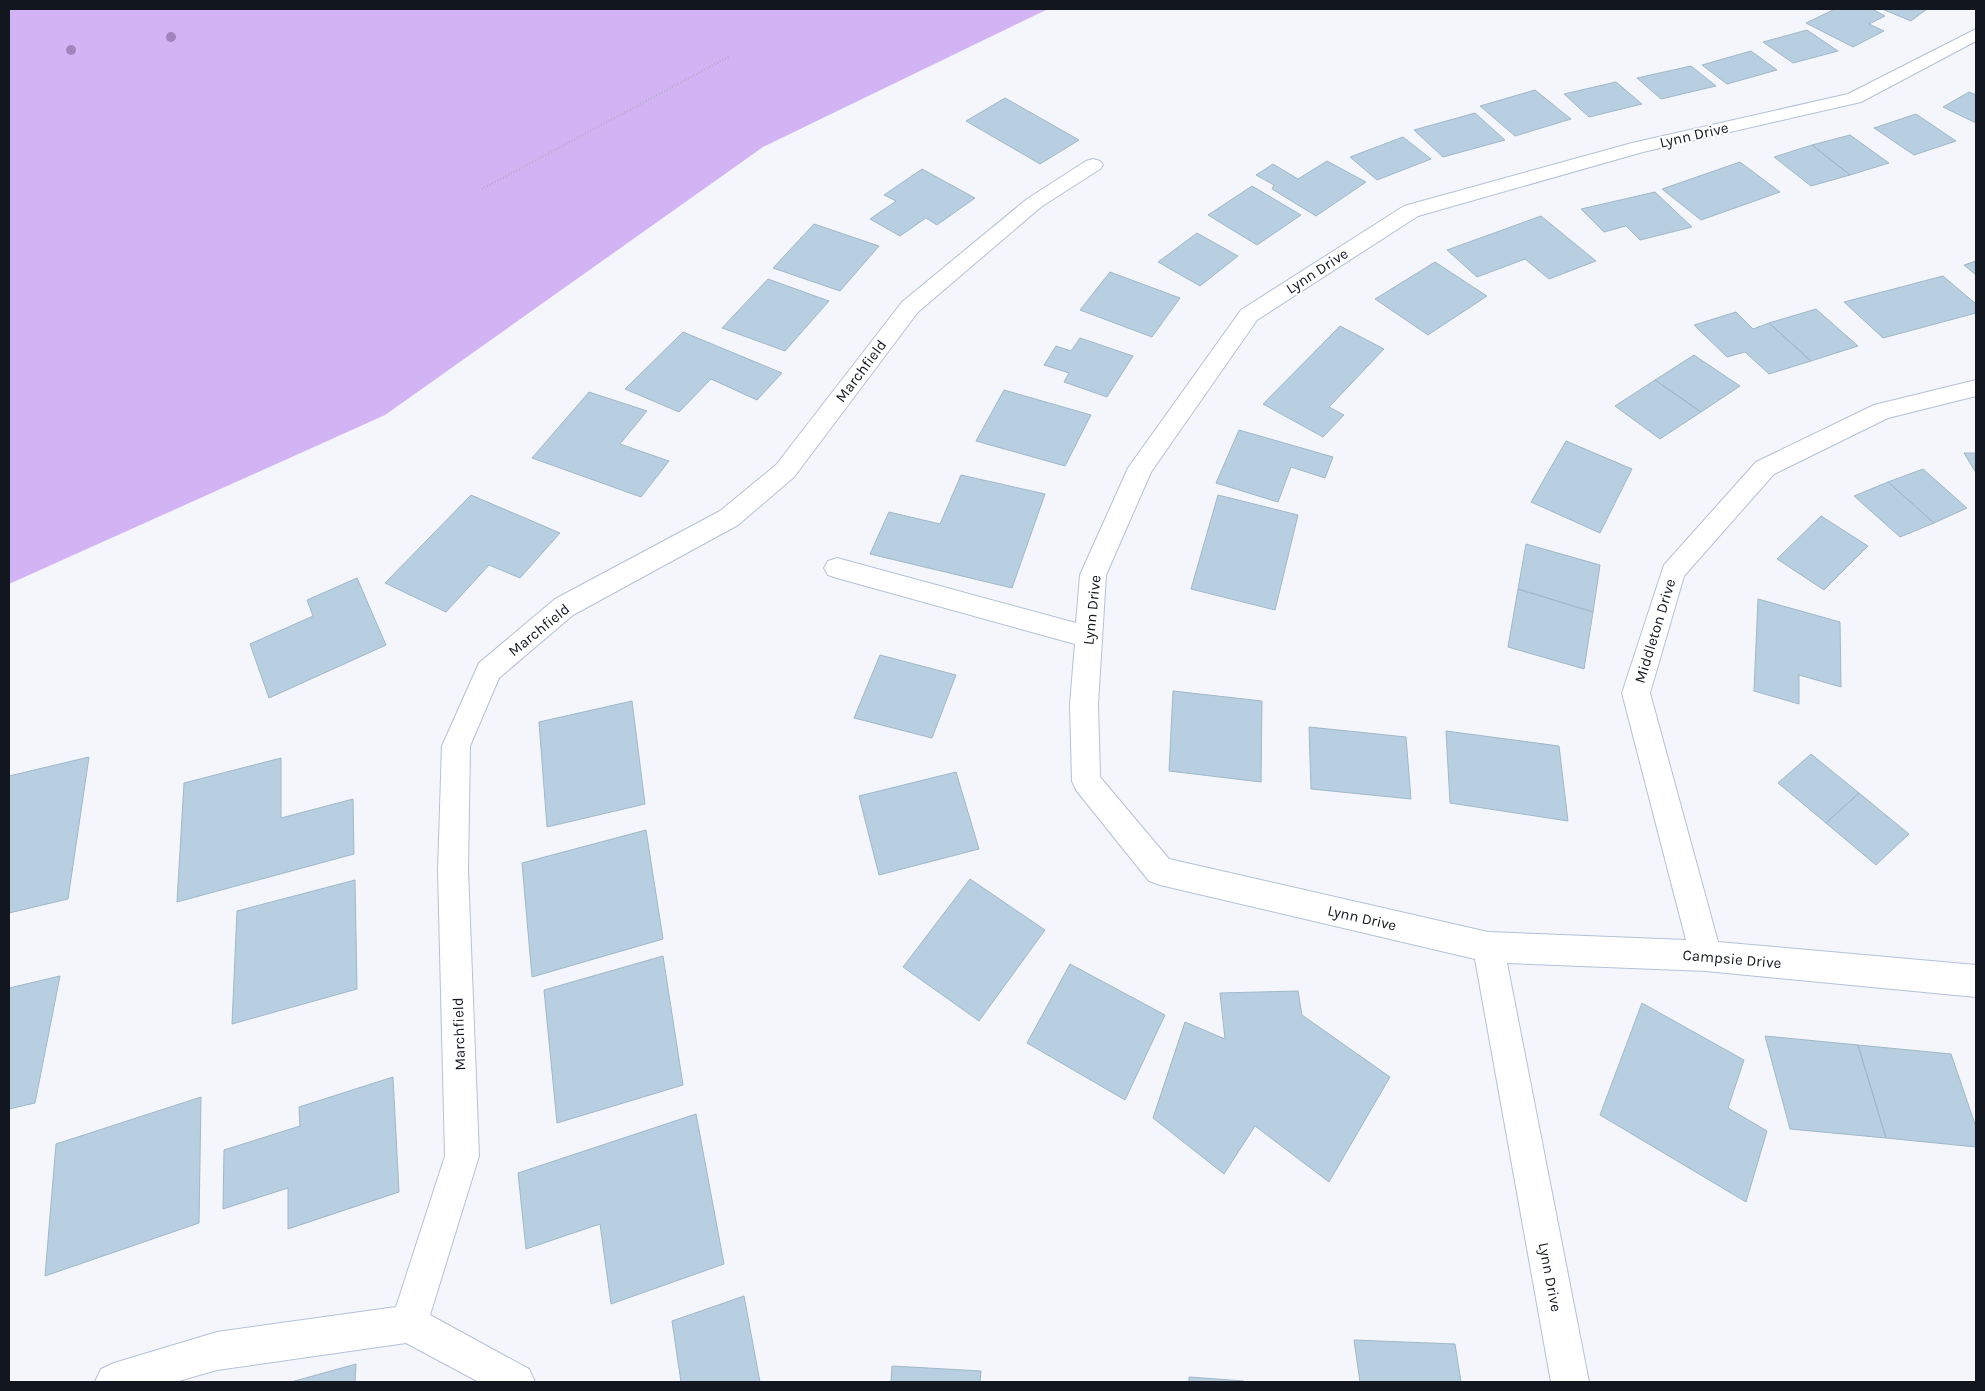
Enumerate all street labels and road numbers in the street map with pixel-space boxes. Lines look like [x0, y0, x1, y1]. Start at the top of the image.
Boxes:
street label: Lynn Drive [1658, 118, 1730, 152]
street label: Lynn Drive [1283, 244, 1351, 298]
street label: Marchfield [832, 336, 890, 406]
street label: Lynn Drive [1079, 574, 1105, 646]
street label: Middleton Drive [1631, 577, 1679, 685]
street label: Marchfield [505, 600, 573, 660]
street label: Lynn Drive [1326, 901, 1398, 935]
street label: Campsie Drive [1682, 946, 1782, 972]
street label: Marchfield [449, 997, 469, 1071]
street label: Lynn Drive [1534, 1241, 1566, 1313]

